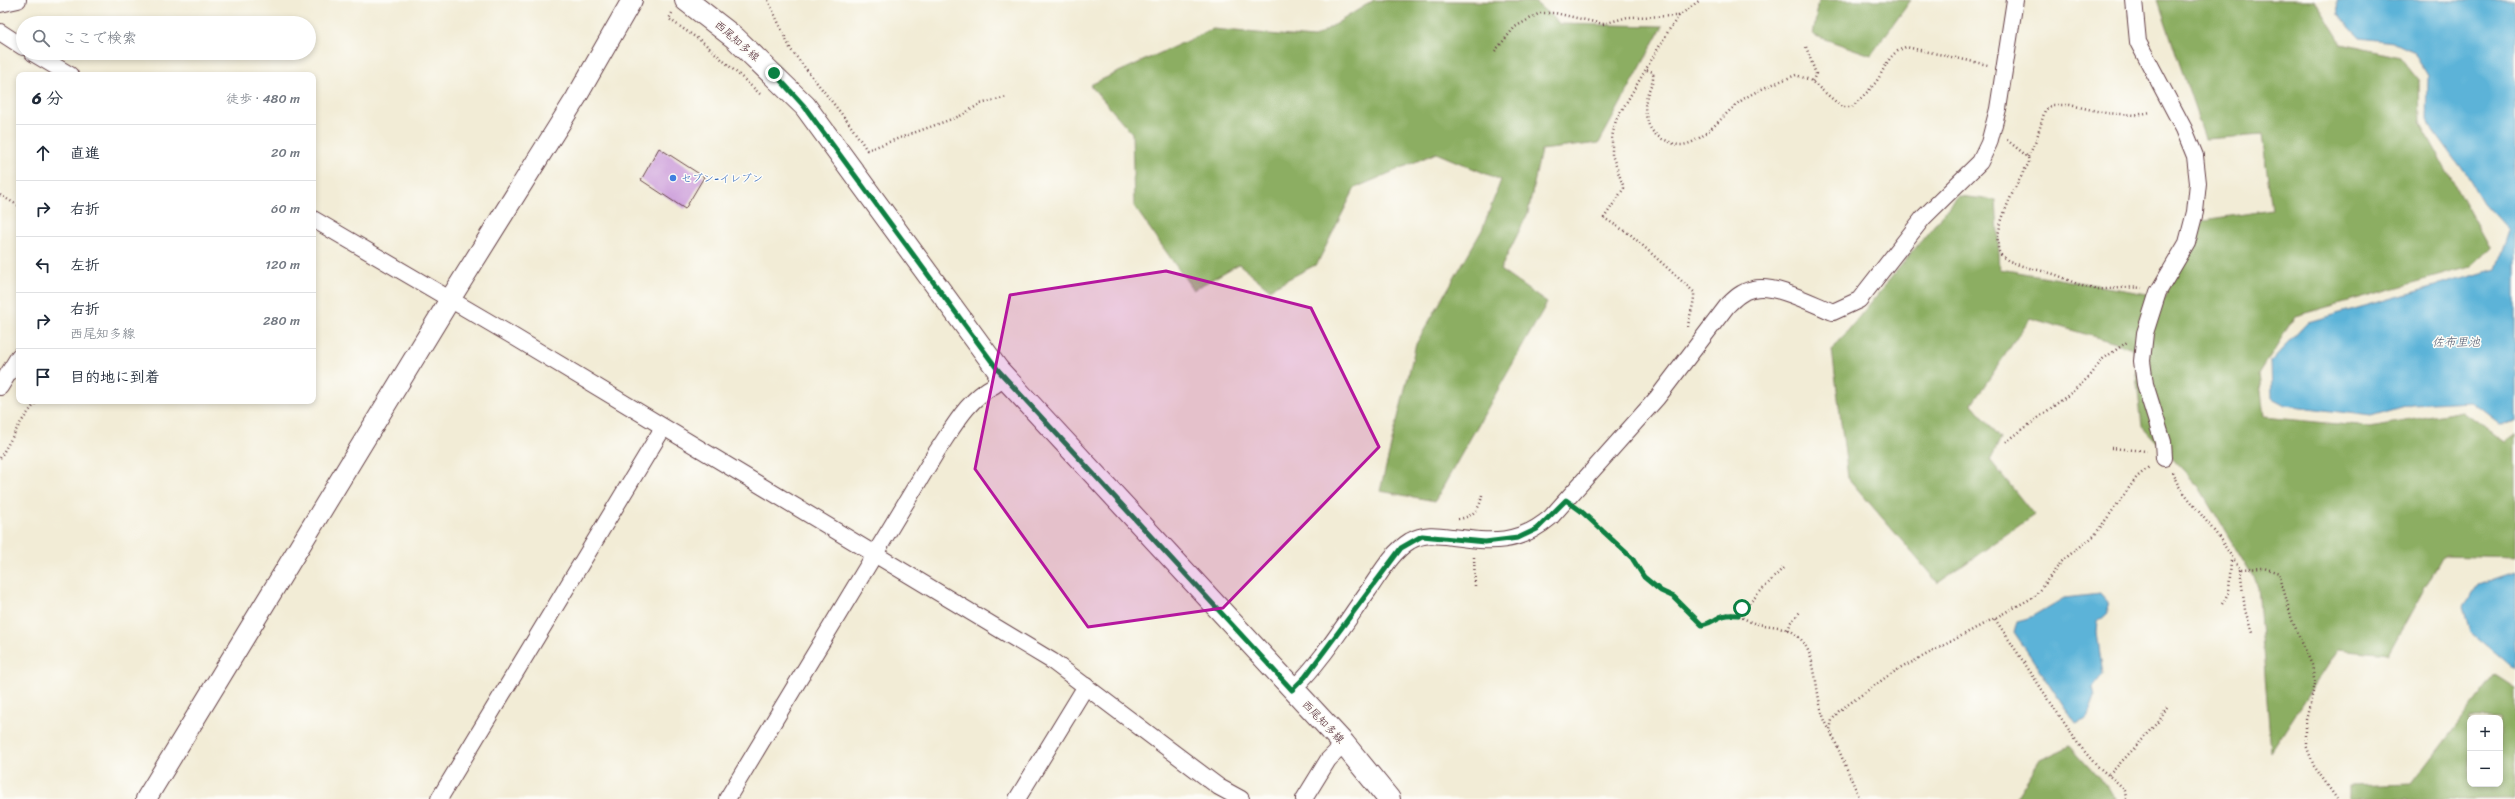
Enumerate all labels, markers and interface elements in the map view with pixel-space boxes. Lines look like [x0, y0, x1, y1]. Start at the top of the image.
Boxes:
search box [16, 16, 316, 60]
street label: 西尾知多線 [710, 16, 764, 66]
text: ここで検索 [62, 25, 137, 51]
icon: search [30, 27, 52, 49]
route end [765, 64, 783, 82]
text: 6 分 [32, 83, 63, 113]
text: 徒歩 · 480 m [226, 87, 300, 110]
text: 直進 [70, 140, 100, 166]
text: 20 m [271, 141, 300, 164]
icon: ahead [32, 142, 54, 164]
place label: セブン-イレブン [681, 169, 763, 188]
marker: セブン-イレブン [668, 173, 678, 183]
text: 右折 [70, 196, 100, 222]
text: 60 m [271, 197, 300, 220]
icon: right [32, 198, 54, 220]
text: 左折 [70, 252, 100, 278]
text: 120 m [265, 253, 300, 276]
icon: left [32, 254, 54, 276]
text: 右折 [70, 296, 100, 322]
text: 280 m [263, 309, 300, 332]
icon: right [32, 310, 54, 332]
text: 西尾知多線 [70, 322, 135, 345]
water label: 佐布里池 [2432, 331, 2481, 353]
text: 目的地に到着 [70, 364, 160, 390]
icon: arrive [32, 366, 54, 388]
route start [1733, 599, 1751, 617]
street label: 西尾知多線 [1297, 696, 1349, 748]
map controls [2467, 715, 2503, 787]
button: + [2467, 715, 2503, 751]
button: − [2467, 751, 2503, 787]

